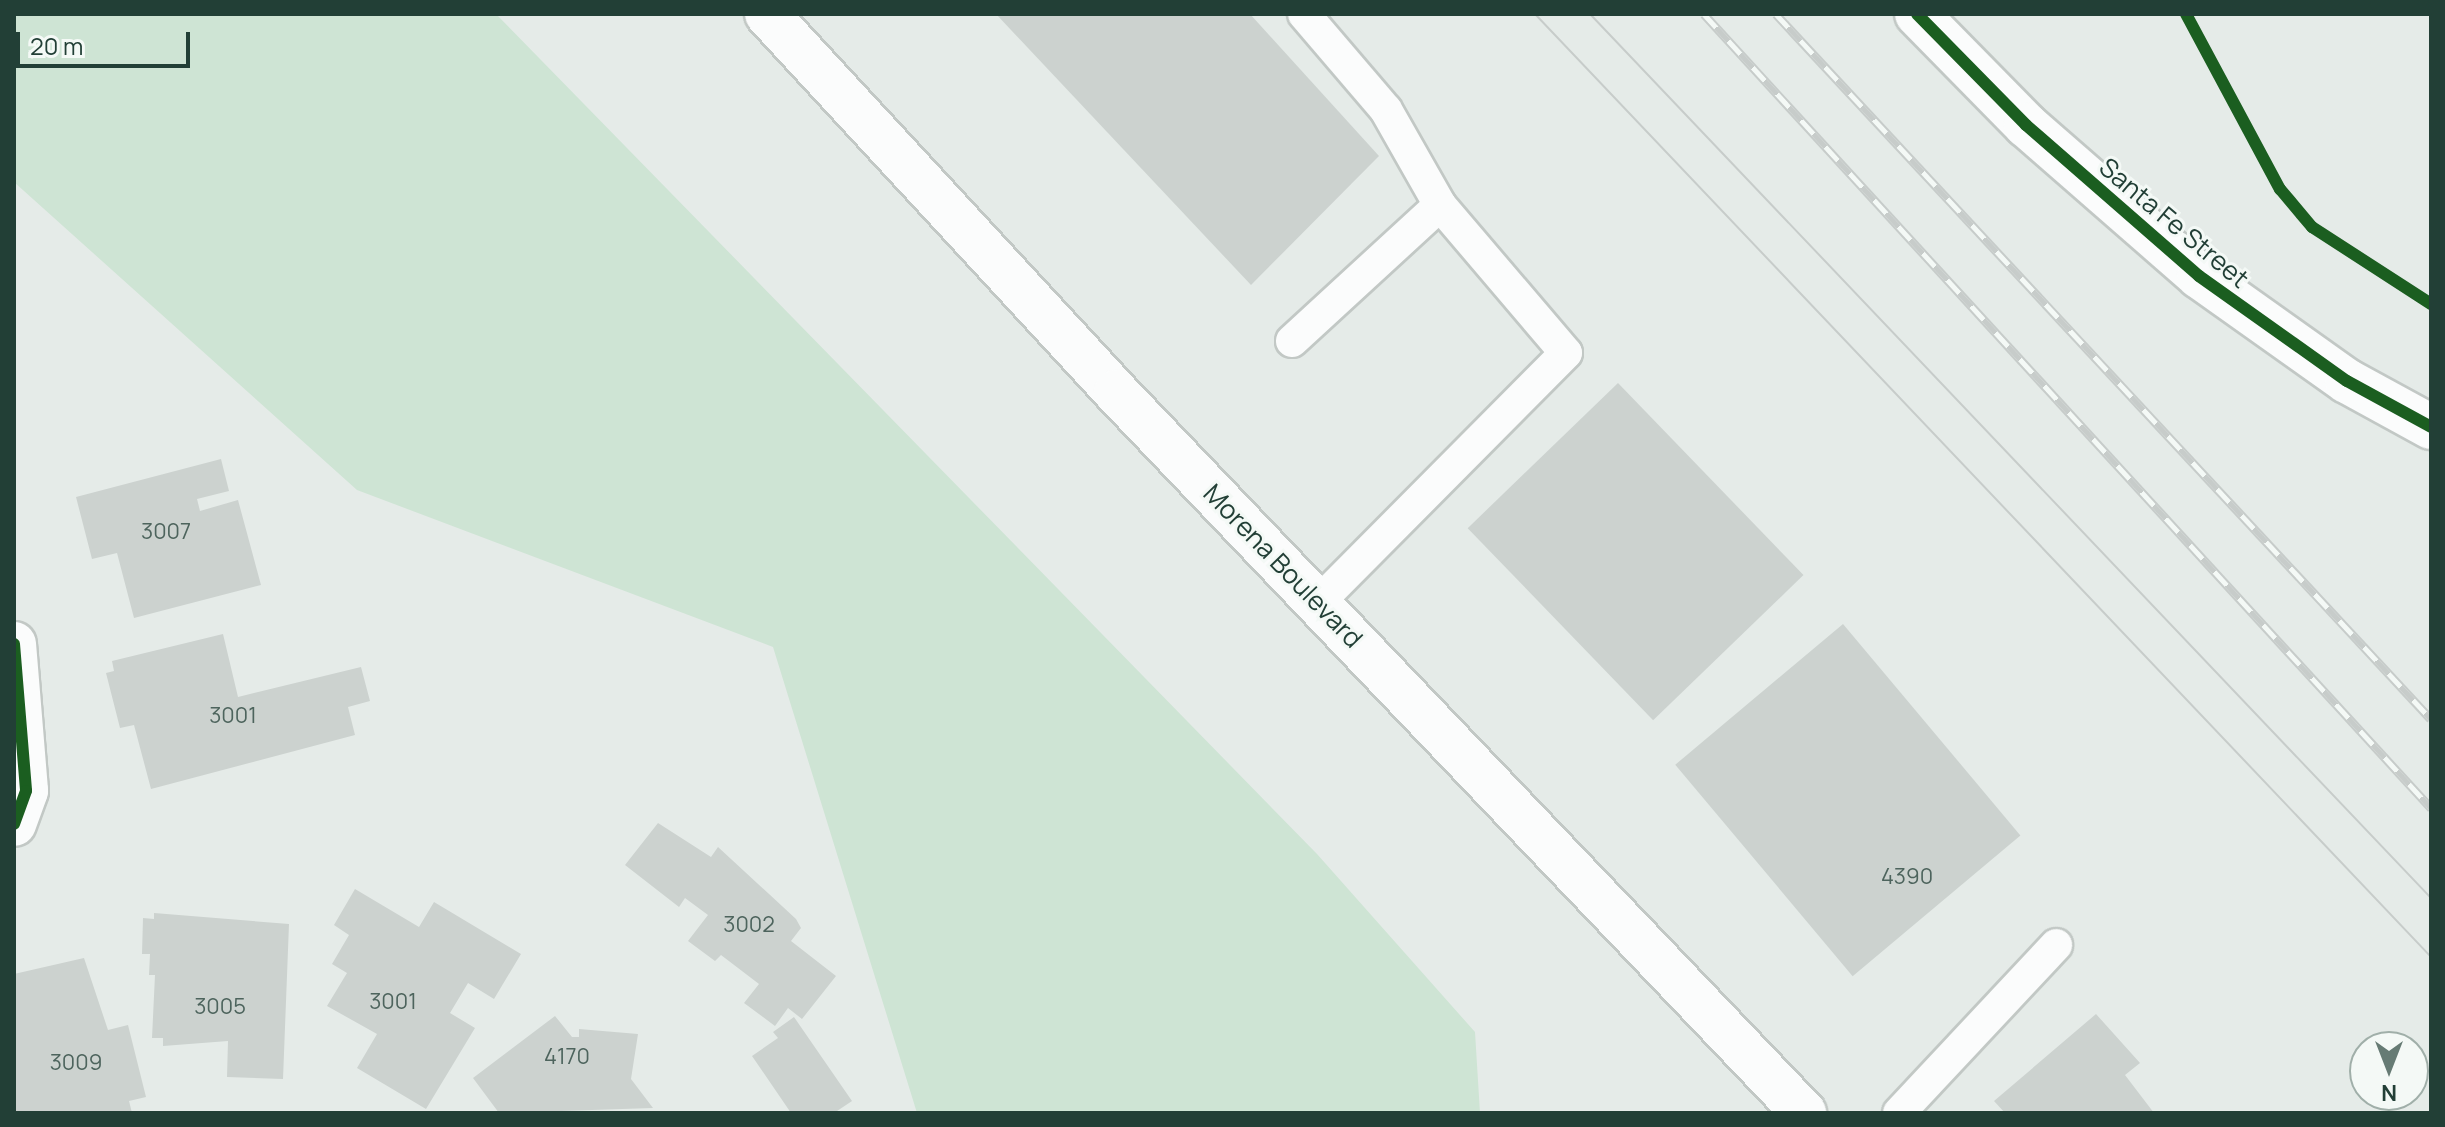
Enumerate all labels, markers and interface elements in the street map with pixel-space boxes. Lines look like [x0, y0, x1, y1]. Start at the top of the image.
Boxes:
scale bar [20, 16, 194, 66]
text: 20 m [30, 29, 83, 62]
street label: Santa Fe Street [2093, 151, 2255, 295]
street label: Morena Boulevard [1197, 478, 1369, 654]
house number: 3007 [141, 519, 191, 545]
house number: 3001 [209, 703, 257, 729]
house number: 4390 [1881, 864, 1933, 890]
house number: 3002 [723, 912, 775, 938]
house number: 3001 [369, 989, 417, 1015]
house number: 3005 [194, 994, 246, 1020]
north arrow [2349, 1031, 2429, 1111]
house number: 4170 [544, 1044, 590, 1070]
house number: 3009 [50, 1050, 102, 1076]
text: N [2381, 1078, 2397, 1108]

